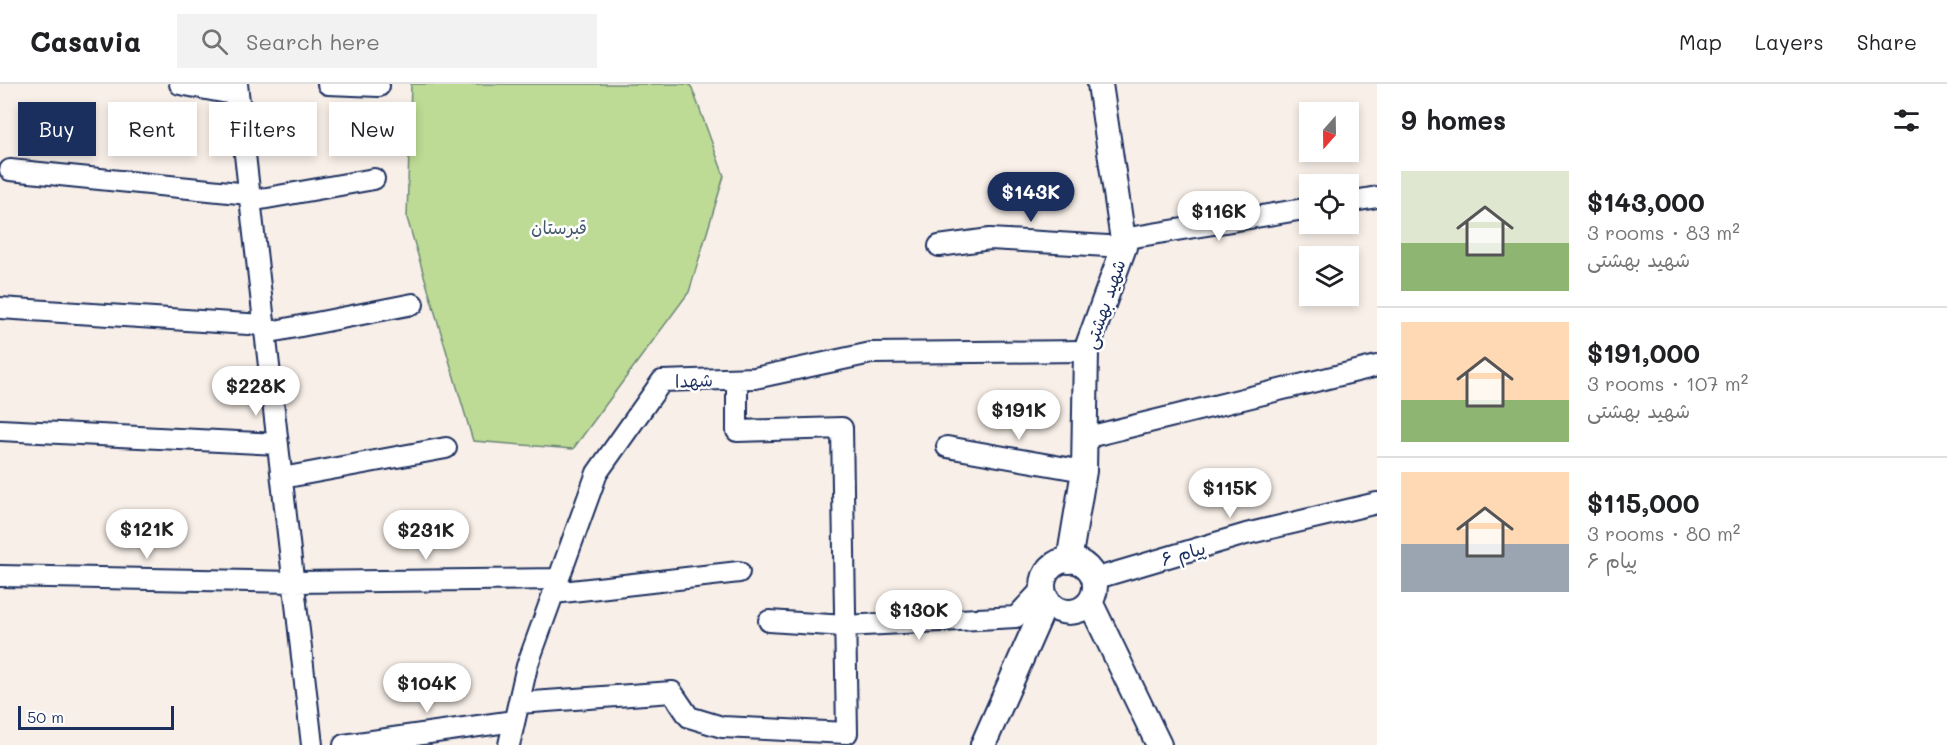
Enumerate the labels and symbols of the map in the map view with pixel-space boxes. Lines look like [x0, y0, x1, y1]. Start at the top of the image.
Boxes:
north arrow [1299, 102, 1359, 162]
pin: $143K [989, 172, 1073, 223]
pin: $116K [1177, 191, 1261, 242]
park label: قبرستان [531, 215, 587, 239]
street label: شهید بهشتی [1078, 256, 1130, 352]
pin: $228K [214, 366, 298, 417]
street label: شهدا [675, 367, 713, 393]
pin: $191K [977, 390, 1061, 441]
pin: $115K [1188, 468, 1272, 519]
pin: $121K [105, 509, 189, 560]
pin: $231K [384, 510, 468, 561]
street label: پیام ۶ [1158, 535, 1209, 574]
pin: $130K [877, 590, 961, 641]
pin: $104K [385, 663, 469, 714]
scale bar [18, 703, 174, 730]

